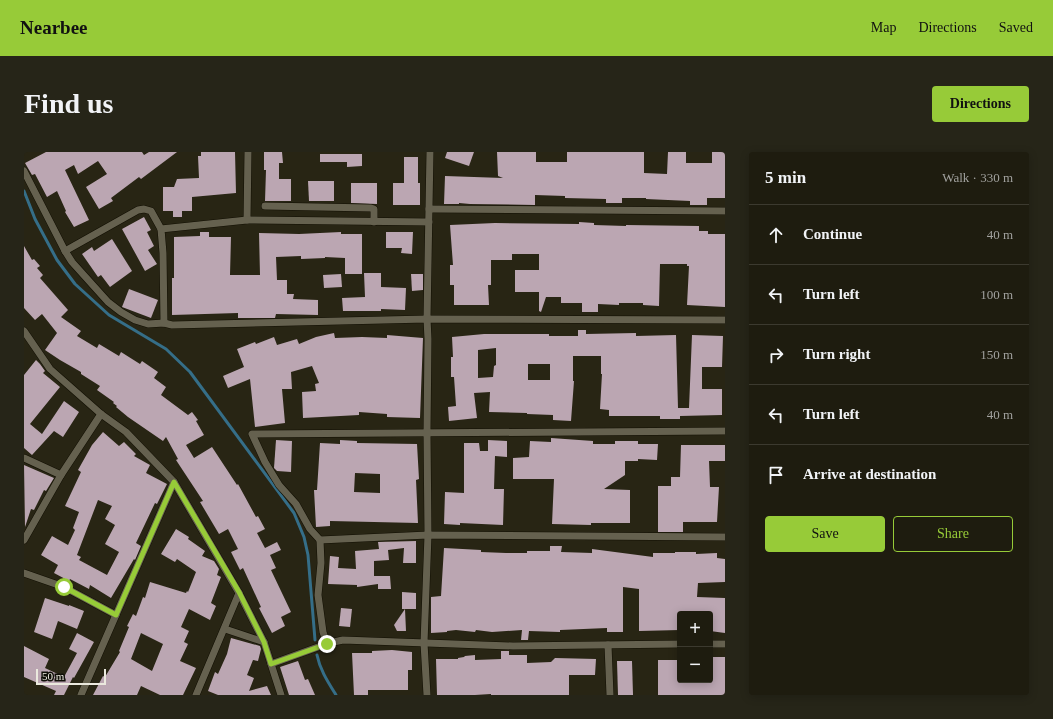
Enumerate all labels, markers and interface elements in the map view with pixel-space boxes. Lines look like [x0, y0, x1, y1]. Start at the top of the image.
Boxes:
text: Nearbee [20, 17, 88, 38]
text: Map [871, 20, 896, 35]
text: Directions [918, 20, 977, 35]
text: Saved [999, 20, 1033, 35]
button: Directions [932, 86, 1029, 122]
text: Find us [24, 88, 114, 119]
text: 5 min [765, 168, 806, 187]
text: Walk · 330 m [942, 170, 1013, 185]
icon: ahead [765, 224, 787, 246]
text: Continue [803, 226, 862, 242]
text: 40 m [987, 227, 1013, 242]
icon: left [765, 284, 787, 306]
text: Turn left [803, 286, 860, 302]
text: 100 m [980, 287, 1013, 302]
icon: right [765, 344, 787, 366]
text: Turn right [803, 346, 870, 362]
text: 150 m [980, 347, 1013, 362]
icon: left [765, 404, 787, 426]
text: Turn left [803, 406, 860, 422]
text: 40 m [987, 407, 1013, 422]
icon: arrive [765, 464, 787, 486]
text: Arrive at destination [803, 466, 936, 482]
button: Save [765, 516, 885, 552]
button: Share [893, 516, 1013, 552]
route start [55, 578, 73, 596]
map controls [677, 611, 713, 683]
button: + [677, 611, 713, 647]
route end [318, 635, 336, 653]
button: − [677, 647, 713, 683]
scale bar [36, 667, 106, 686]
text: 50 m [42, 670, 64, 682]

